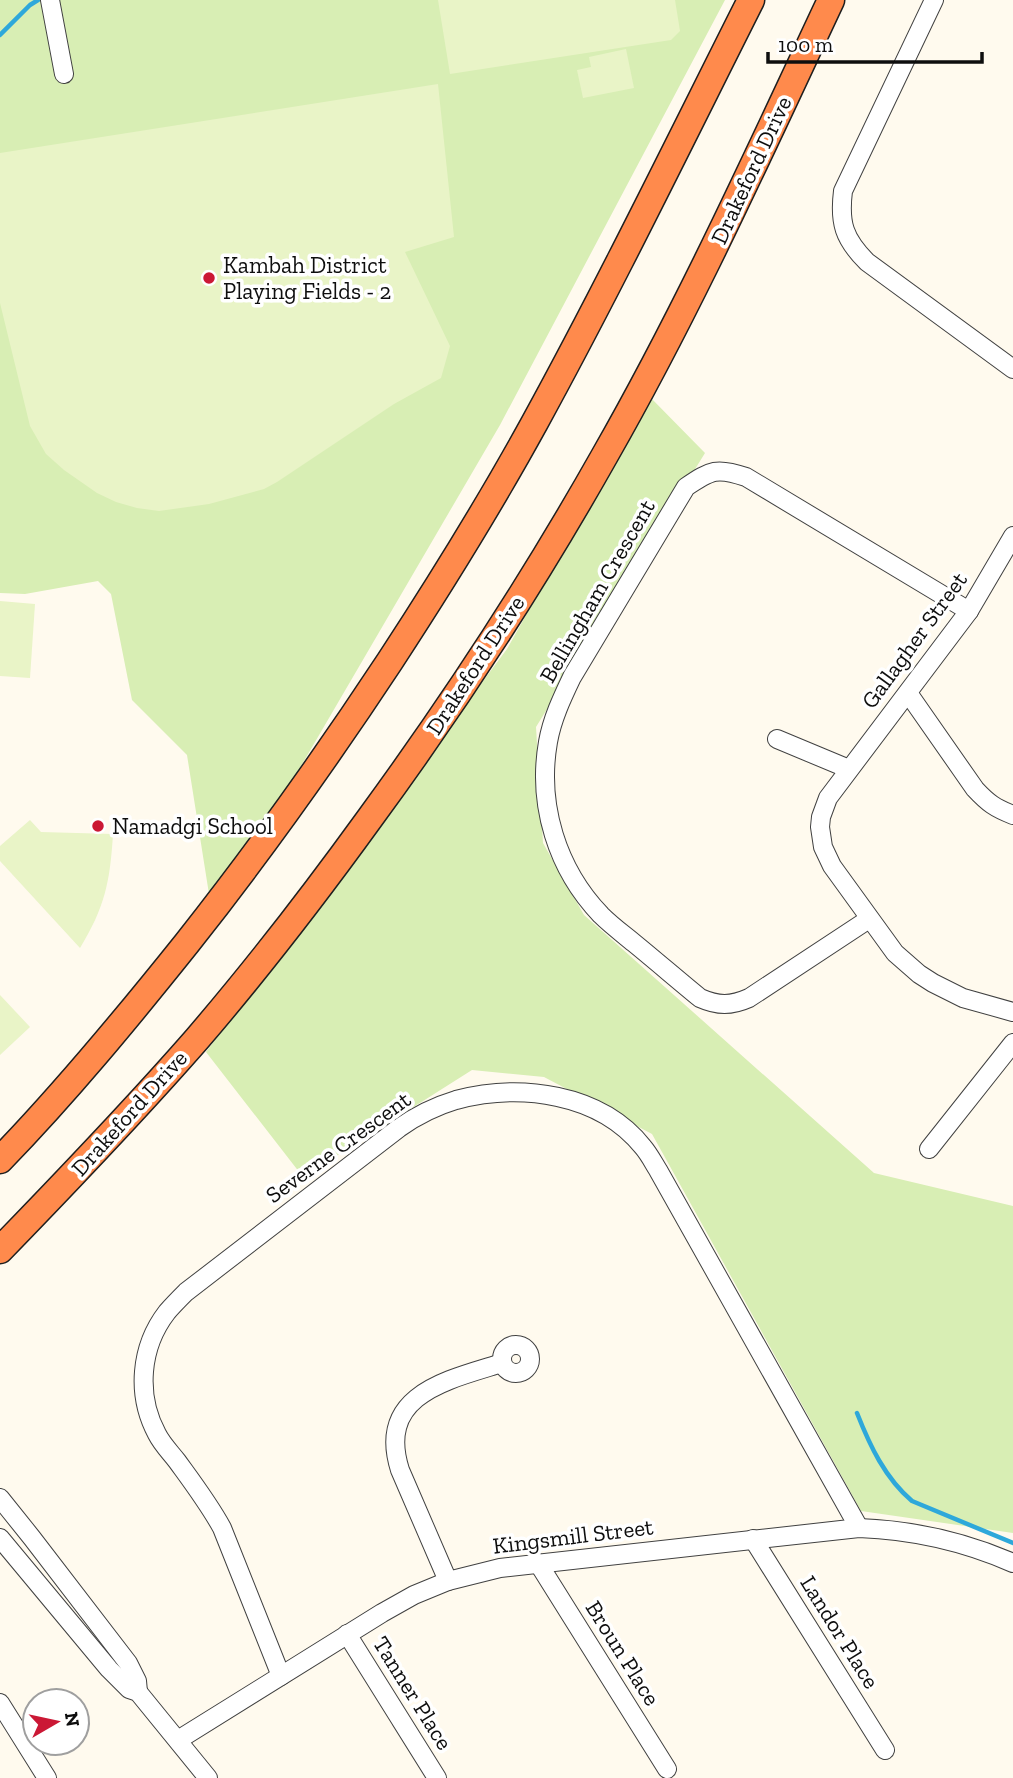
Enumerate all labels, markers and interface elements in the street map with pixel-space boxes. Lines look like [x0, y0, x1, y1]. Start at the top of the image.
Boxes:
scale bar [768, 21, 982, 65]
text: 100 m [778, 32, 833, 57]
street label: Drakeford Drive [705, 92, 797, 248]
place label: Kambah District Playing Fields - 2 [223, 251, 391, 305]
marker: Kambah District Playing Fields - 2 [201, 270, 217, 286]
street label: Bellingham Crescent [533, 494, 661, 688]
street label: Gallagher Street [855, 566, 973, 714]
street label: Drakeford Drive [420, 590, 530, 740]
place label: Namadgi School [112, 812, 273, 840]
marker: Namadgi School [90, 818, 106, 834]
street label: Drakeford Drive [65, 1044, 193, 1182]
street label: Severne Crescent [260, 1085, 416, 1209]
street label: Kingsmill Street [491, 1512, 655, 1560]
street label: Landor Place [794, 1570, 886, 1694]
street label: Broun Place [580, 1595, 666, 1711]
street label: Tanner Place [367, 1631, 459, 1755]
north arrow [21, 1687, 91, 1757]
text: N [60, 1710, 85, 1728]

